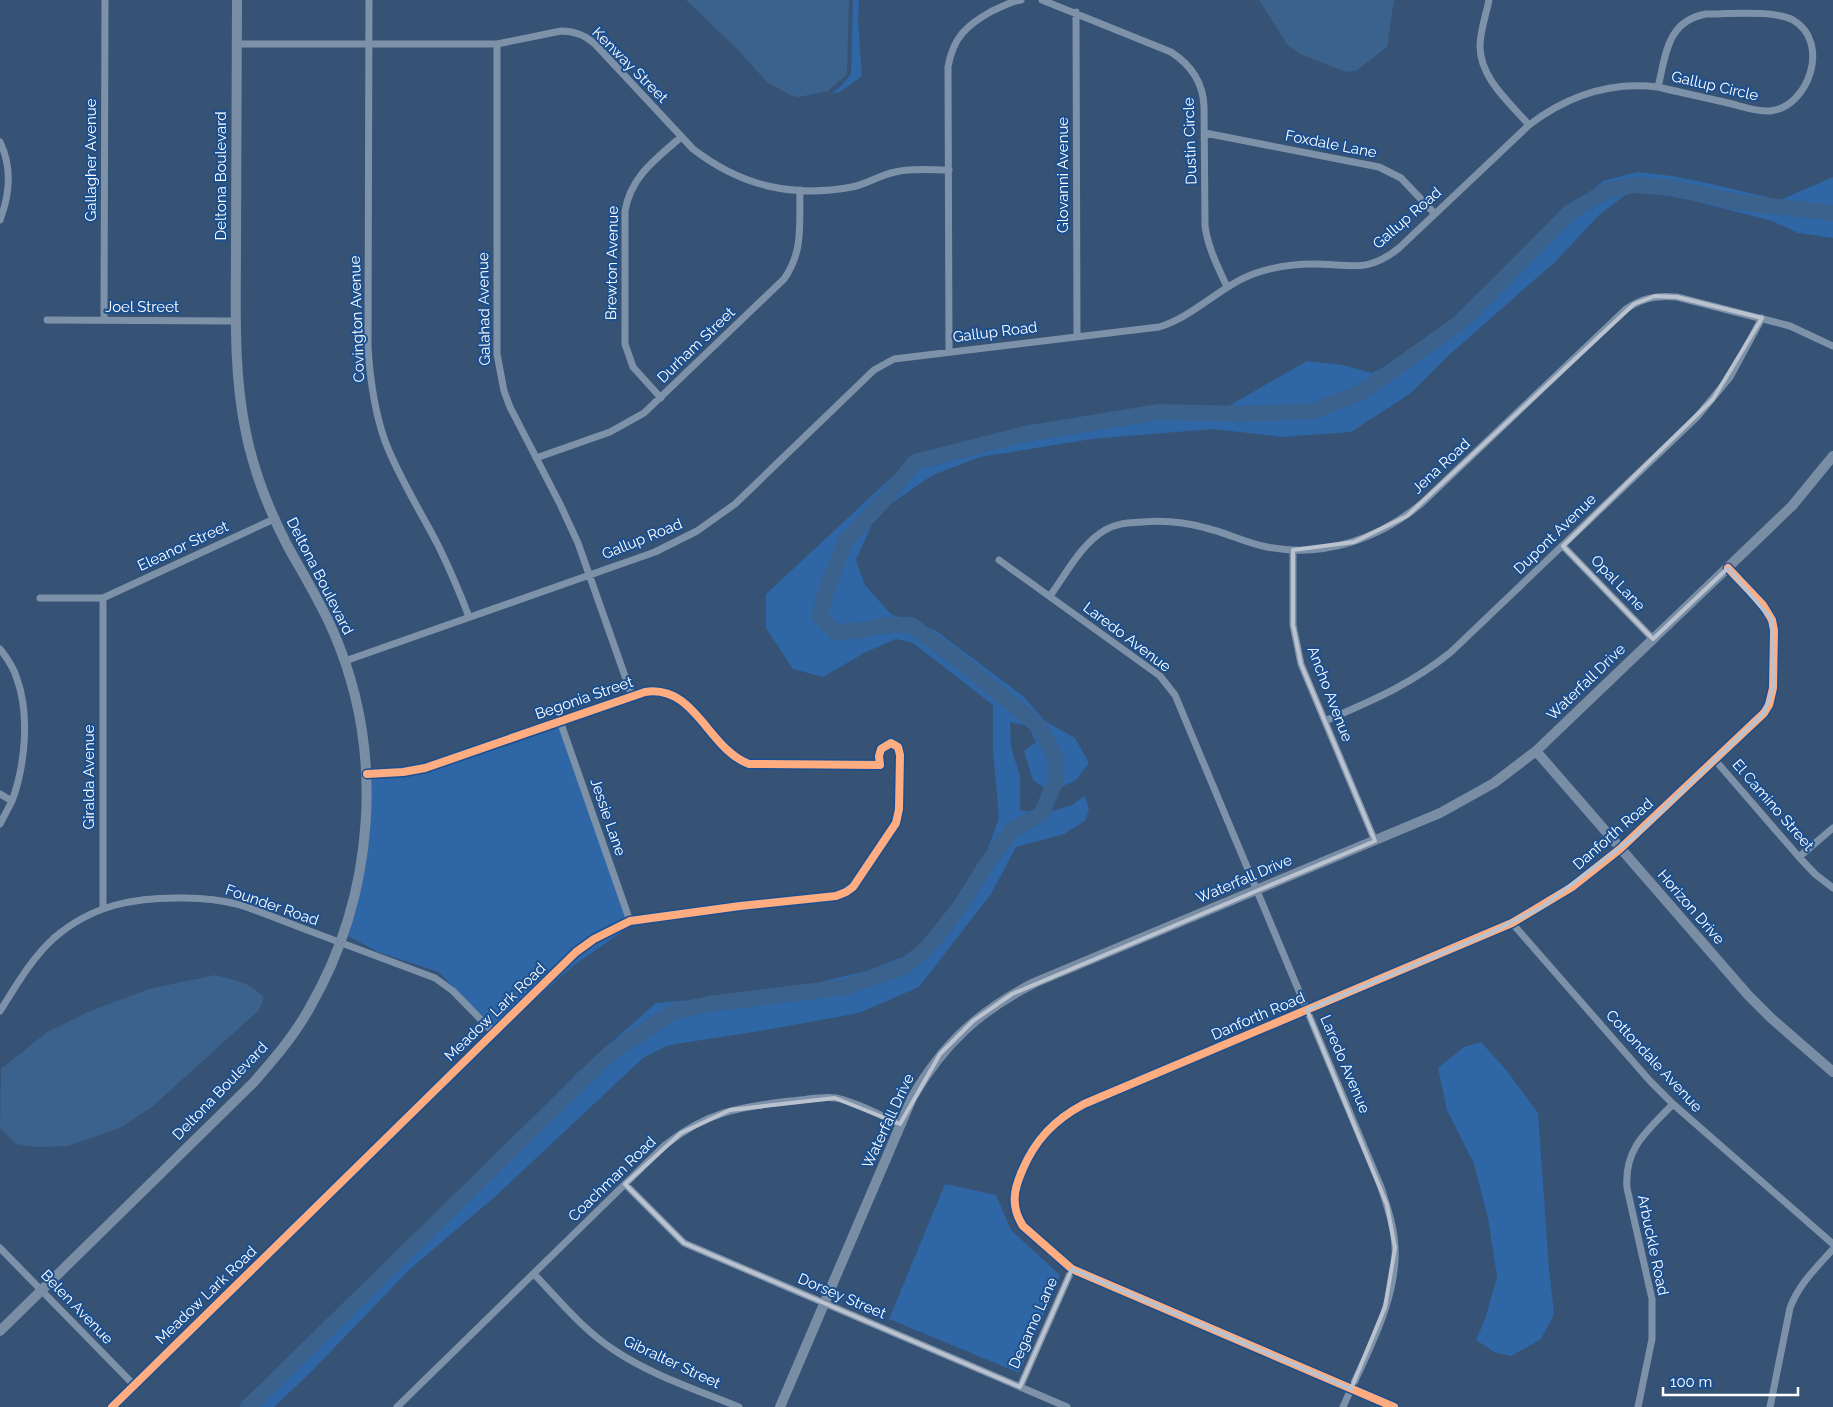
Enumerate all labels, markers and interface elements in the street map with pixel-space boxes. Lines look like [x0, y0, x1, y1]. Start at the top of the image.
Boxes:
street label: Kenway Street [588, 23, 672, 107]
street label: Gallup Circle [1670, 67, 1760, 105]
street label: Dustin Circle [1179, 97, 1201, 185]
street label: Gallagher Avenue [82, 98, 100, 221]
street label: Deltona Boulevard [212, 111, 230, 241]
street label: Glovanni Avenue [1054, 117, 1072, 233]
street label: Foxdale Lane [1284, 126, 1378, 162]
street label: Gallup Road [1369, 183, 1445, 253]
street label: Brewton Avenue [602, 205, 622, 320]
street label: Galahad Avenue [474, 252, 494, 366]
street label: Covington Avenue [346, 255, 368, 383]
street label: Joel Street [105, 298, 179, 316]
street label: Durham Street [653, 303, 739, 387]
street label: Gallup Road [952, 318, 1038, 346]
street label: Jena Road [1408, 435, 1474, 497]
street label: Dupont Avenue [1510, 490, 1600, 578]
street label: Deltona Boulevard [283, 514, 357, 638]
street label: Gallup Road [599, 515, 685, 563]
street label: Eleanor Street [135, 517, 231, 575]
street label: Opal Lane [1587, 551, 1649, 615]
street label: Laredo Avenue [1080, 598, 1174, 676]
street label: Waterfall Drive [1543, 640, 1629, 724]
street label: Ancho Avenue [1304, 644, 1357, 744]
street label: Begonia Street [533, 673, 635, 723]
street label: Giralda Avenue [80, 724, 98, 830]
street label: El Camino Street [1728, 756, 1818, 854]
street label: Jessie Lane [586, 776, 630, 858]
street label: Danforth Road [1569, 794, 1657, 874]
street label: Waterfall Drive [1193, 851, 1295, 907]
street label: Horizon Drive [1654, 866, 1728, 948]
street label: Founder Road [223, 881, 321, 929]
street label: Meadow Lark Road [441, 959, 549, 1065]
street label: Danforth Road [1208, 988, 1308, 1044]
street label: Cottondale Avenue [1602, 1006, 1706, 1116]
street label: Laredo Avenue [1316, 1012, 1374, 1116]
street label: Deltona Boulevard [169, 1038, 271, 1144]
street label: Waterfall Drive [858, 1071, 918, 1171]
street label: Coachman Road [564, 1133, 660, 1225]
street label: Arbuckle Road [1634, 1193, 1672, 1297]
street label: Meadow Lark Road [152, 1242, 260, 1348]
street label: Belen Avenue [37, 1266, 117, 1348]
street label: Dorsey Street [795, 1269, 889, 1323]
street label: Degamo Lane [1005, 1274, 1061, 1371]
street label: Gibralter Street [621, 1332, 723, 1392]
scale bar [1663, 1364, 1798, 1396]
text: 100 m [1670, 1373, 1712, 1391]

